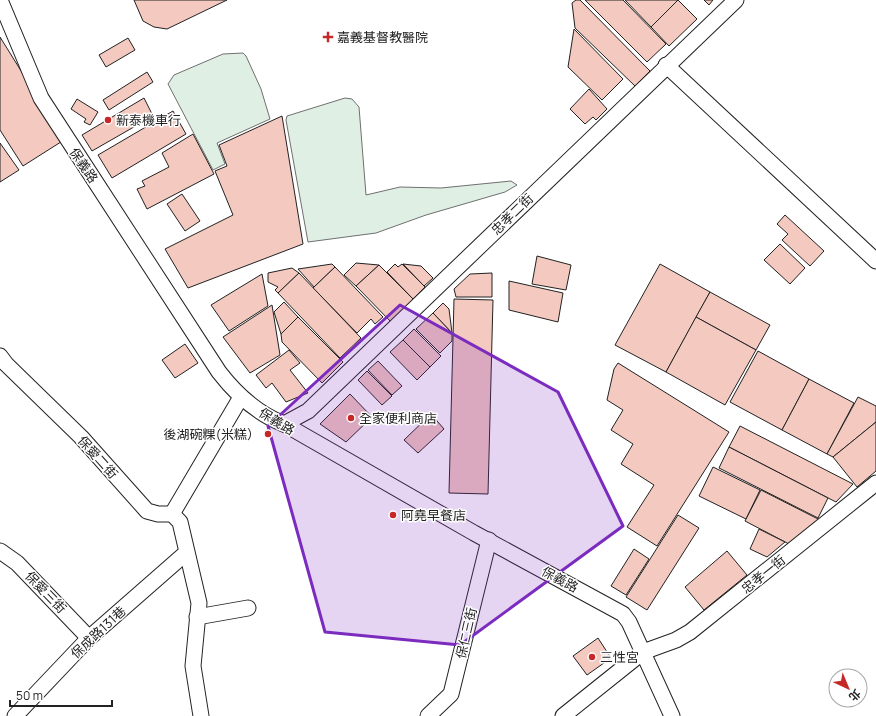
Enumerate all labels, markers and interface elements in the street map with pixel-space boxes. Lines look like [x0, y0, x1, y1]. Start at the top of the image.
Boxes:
place label: 嘉義基督教醫院 [337, 28, 428, 46]
marker: 嘉義基督教醫院 [322, 31, 334, 43]
place label: 新泰機車行 [116, 111, 181, 129]
marker: 新泰機車行 [103, 115, 113, 125]
street label: 保義路 [66, 144, 102, 186]
street label: 忠孝二街 [487, 189, 537, 239]
street label: 保義路 [256, 403, 298, 439]
place label: 全家便利商店 [359, 409, 437, 427]
marker: 全家便利商店 [346, 413, 356, 423]
place label: 後湖碗粿(米糕） [163, 425, 260, 443]
marker: 後湖碗粿(米糕） [263, 429, 273, 439]
street label: 保愛二街 [74, 432, 122, 482]
place label: 阿堯早餐店 [401, 506, 466, 524]
marker: 阿堯早餐店 [388, 510, 398, 520]
street label: 忠孝一街 [737, 551, 789, 597]
street label: 保義路 [539, 562, 581, 596]
street label: 保愛三街 [21, 567, 71, 617]
street label: 保成路131巷 [67, 602, 129, 662]
street label: 保仁三街 [451, 606, 481, 660]
place label: 三性宮 [600, 648, 639, 666]
marker: 三性宮 [587, 652, 597, 662]
north arrow [828, 668, 868, 708]
scale bar [10, 682, 112, 708]
text: 北 [846, 686, 864, 705]
text: 50 m [16, 687, 43, 704]

